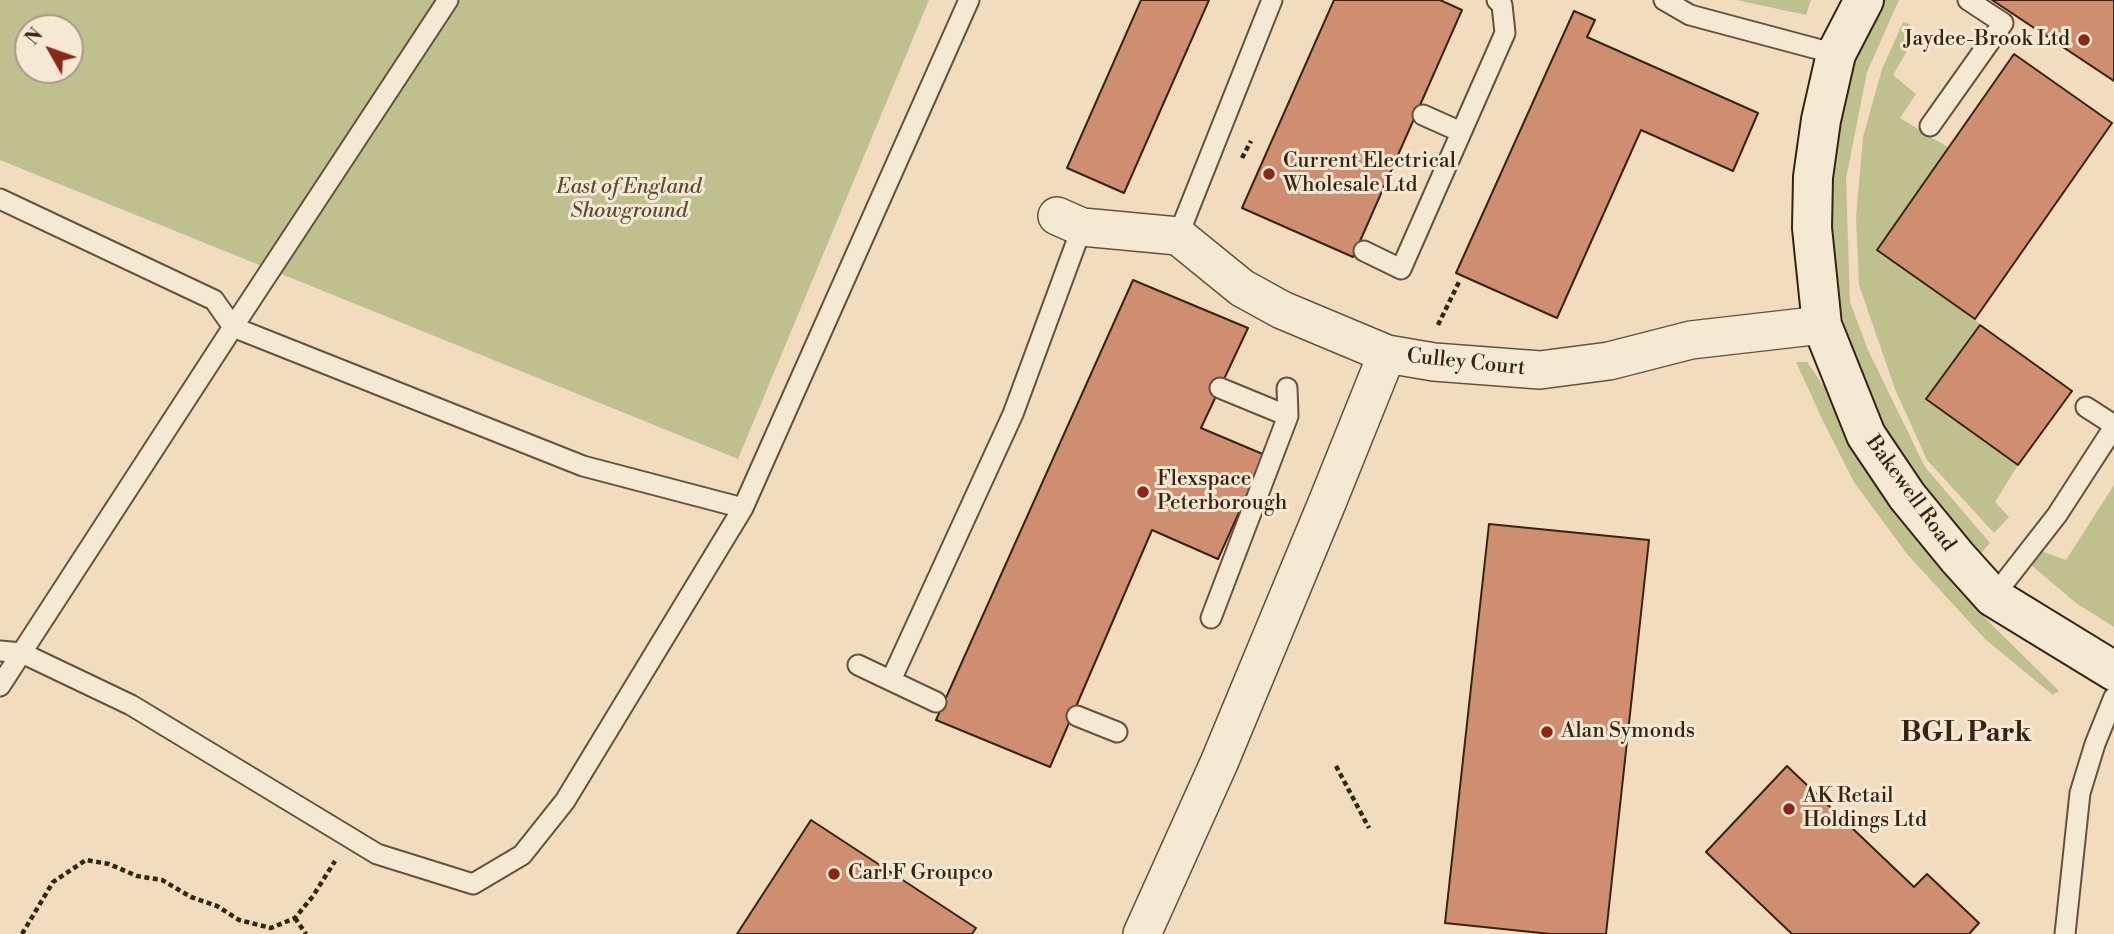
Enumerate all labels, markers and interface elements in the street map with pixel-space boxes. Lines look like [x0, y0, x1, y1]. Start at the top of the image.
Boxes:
north arrow [14, 14, 84, 84]
text: N [20, 23, 48, 50]
place label: Jaydee-Brook Ltd [1904, 27, 2070, 53]
marker: Jaydee-Brook Ltd [2076, 32, 2092, 48]
place label: Current Electrical Wholesale Ltd [1283, 149, 1456, 199]
marker: Current Electrical Wholesale Ltd [1261, 166, 1277, 182]
park label: East of England Showground [557, 175, 701, 225]
street label: Culley Court [1405, 344, 1527, 382]
street label: Bakewell Road [1859, 431, 1961, 557]
place label: Flexspace Peterborough [1157, 467, 1287, 517]
marker: Flexspace Peterborough [1135, 484, 1151, 500]
district label: BGL Park [1901, 717, 2031, 751]
place label: Alan Symonds [1561, 719, 1695, 745]
marker: Alan Symonds [1539, 724, 1555, 740]
place label: AK Retail Holdings Ltd [1803, 784, 1927, 834]
marker: AK Retail Holdings Ltd [1781, 801, 1797, 817]
place label: Carl F Groupco [848, 861, 993, 887]
marker: Carl F Groupco [826, 866, 842, 882]

